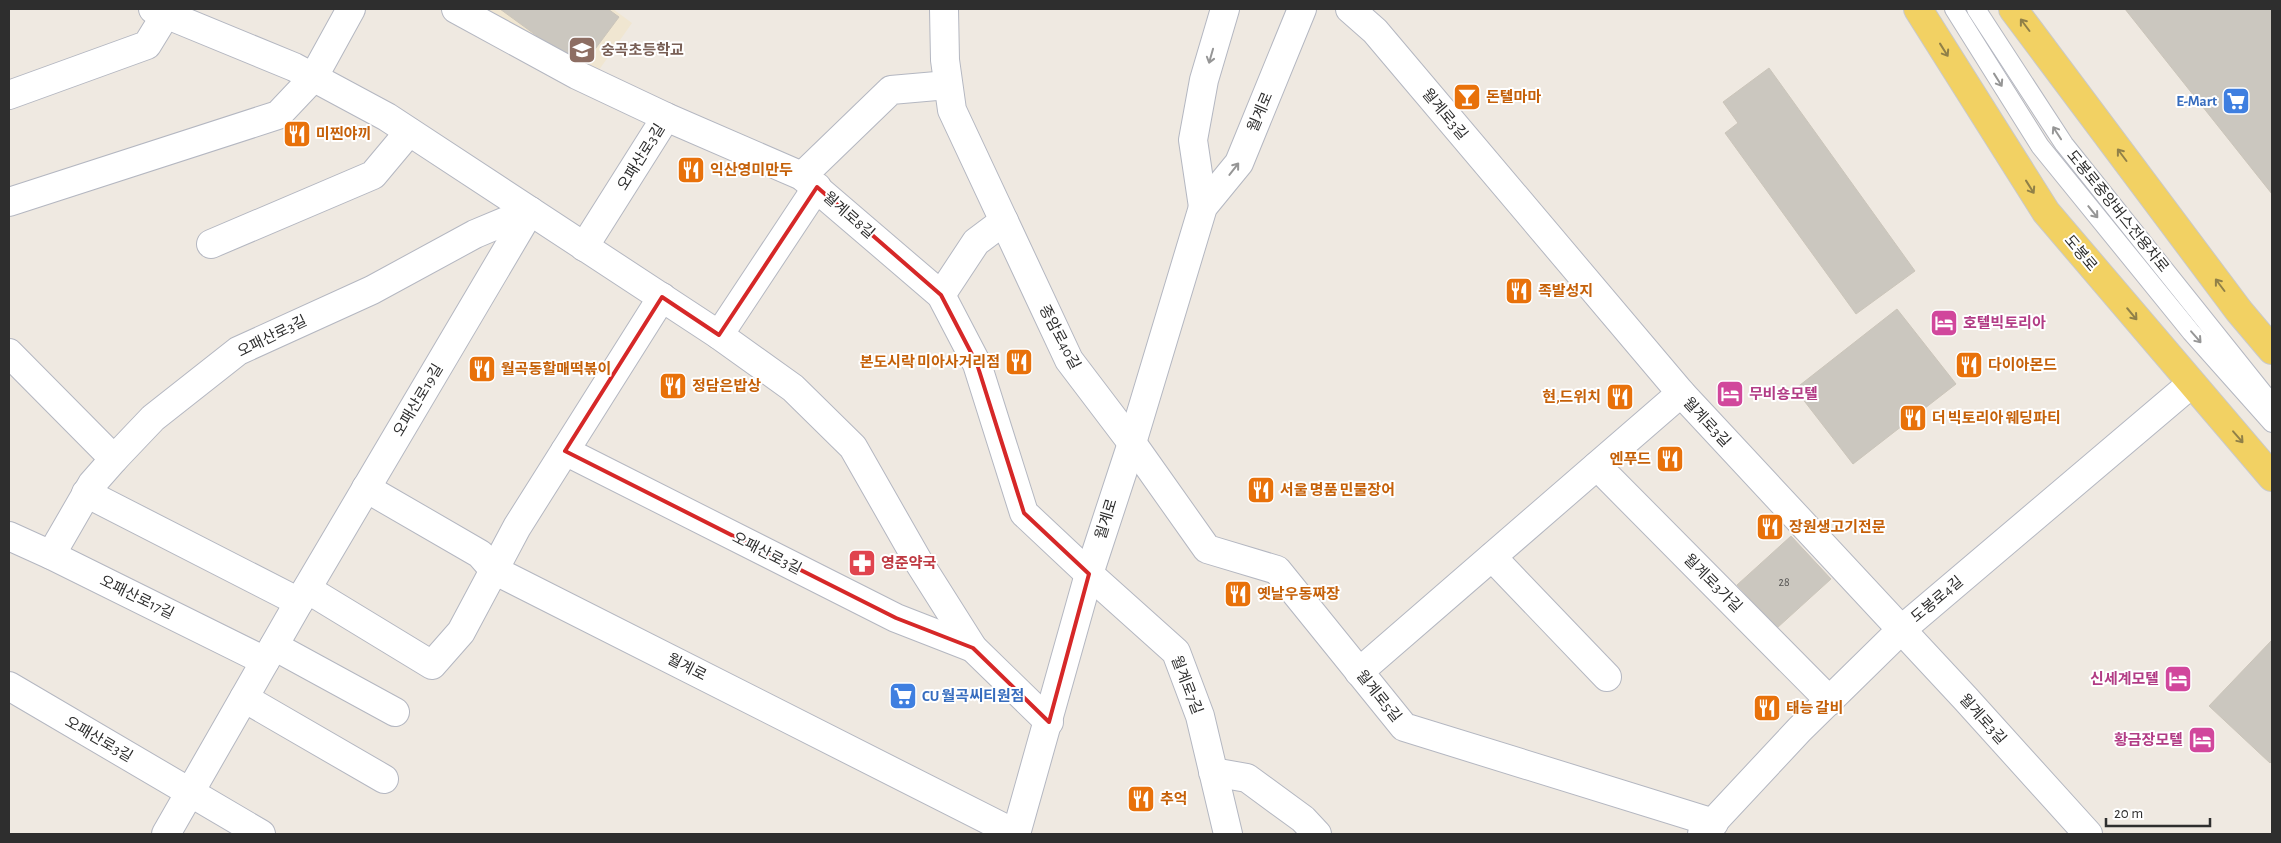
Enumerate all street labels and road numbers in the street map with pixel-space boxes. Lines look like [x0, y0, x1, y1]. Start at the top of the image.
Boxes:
street label: 월계로3길 [1419, 85, 1471, 143]
street label: 월계로 [1245, 90, 1275, 134]
street label: 오패산로3길 [614, 121, 668, 193]
street label: 도봉로중앙버스전용차로 [2063, 146, 2173, 276]
street label: 월계로8길 [820, 189, 878, 241]
street label: 도봉로 [2061, 231, 2101, 275]
street label: 종암로40길 [1036, 302, 1084, 372]
street label: 오패산로3길 [235, 312, 309, 360]
street label: 오패산로19길 [390, 361, 446, 439]
street label: 월계로3길 [1680, 394, 1734, 450]
street label: 월계로 [1092, 497, 1120, 541]
street label: 오패산로3길 [730, 529, 804, 577]
street label: 월계로3가길 [1681, 551, 1745, 615]
street label: 오패산로17길 [97, 572, 177, 622]
street label: 도봉로4길 [1908, 573, 1966, 625]
street label: 월계로 [665, 650, 709, 684]
street label: 월계로7길 [1169, 653, 1205, 717]
street label: 월계로5길 [1353, 667, 1405, 725]
street label: 월계로3길 [1957, 691, 2009, 747]
street label: 오패산로3길 [62, 713, 136, 765]

